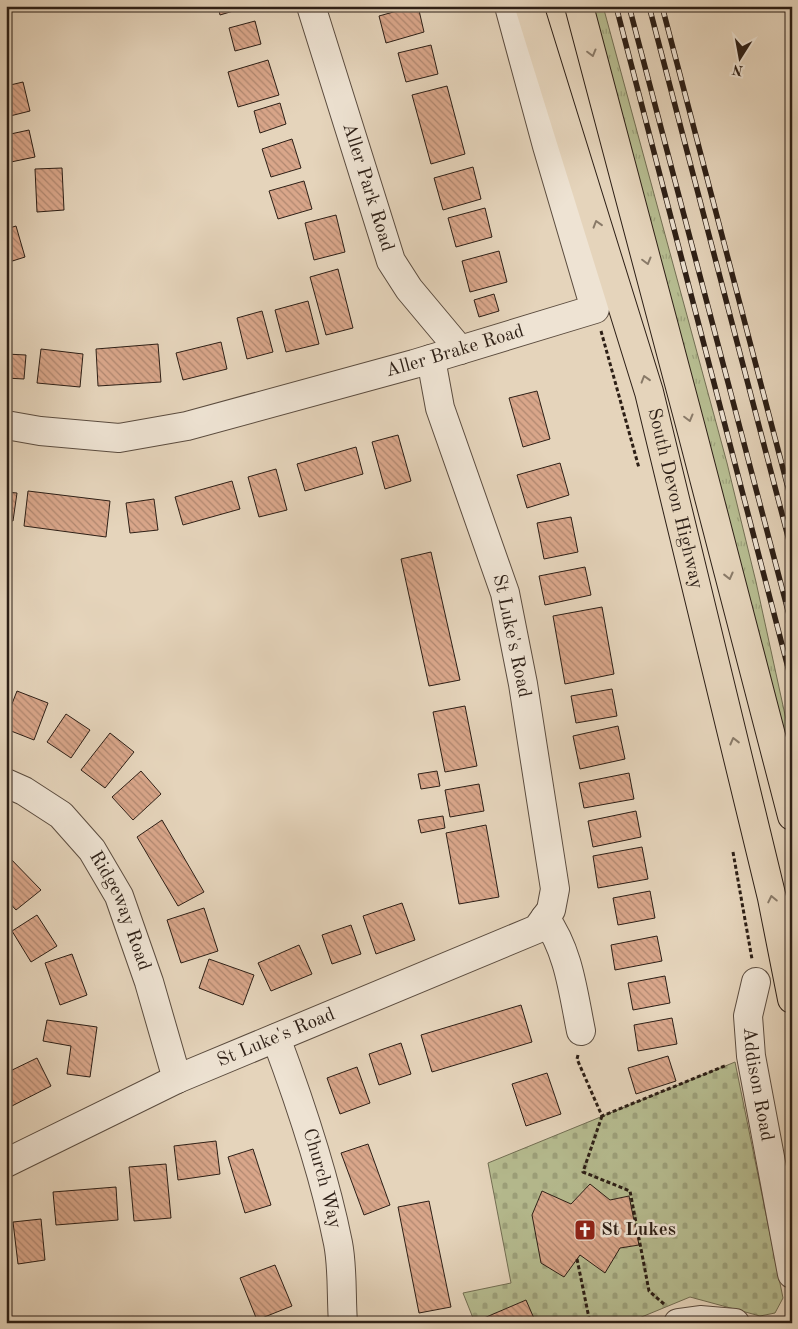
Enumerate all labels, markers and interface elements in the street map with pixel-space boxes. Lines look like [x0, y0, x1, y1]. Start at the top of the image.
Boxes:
north arrow [716, 32, 766, 82]
one-way arrow [586, 49, 597, 58]
text: N [731, 62, 744, 78]
street label: Aller Park Road [339, 121, 397, 254]
one-way arrow [593, 221, 603, 229]
one-way arrow [641, 257, 652, 266]
street label: Aller Brake Road [384, 322, 526, 381]
one-way arrow [641, 376, 651, 384]
street label: South Devon Highway [644, 406, 706, 591]
one-way arrow [683, 414, 694, 423]
one-way arrow [724, 571, 734, 579]
street label: St Luke's Road [489, 573, 533, 700]
one-way arrow [729, 737, 740, 746]
street label: Ridgeway Road [85, 848, 154, 973]
one-way arrow [767, 895, 778, 904]
street label: St Luke's Road [215, 1005, 338, 1071]
street label: Addison Road [739, 1027, 776, 1143]
street label: Church Way [299, 1126, 344, 1230]
church icon: St Lukes [573, 1218, 597, 1242]
place label: St Lukes [601, 1221, 676, 1240]

